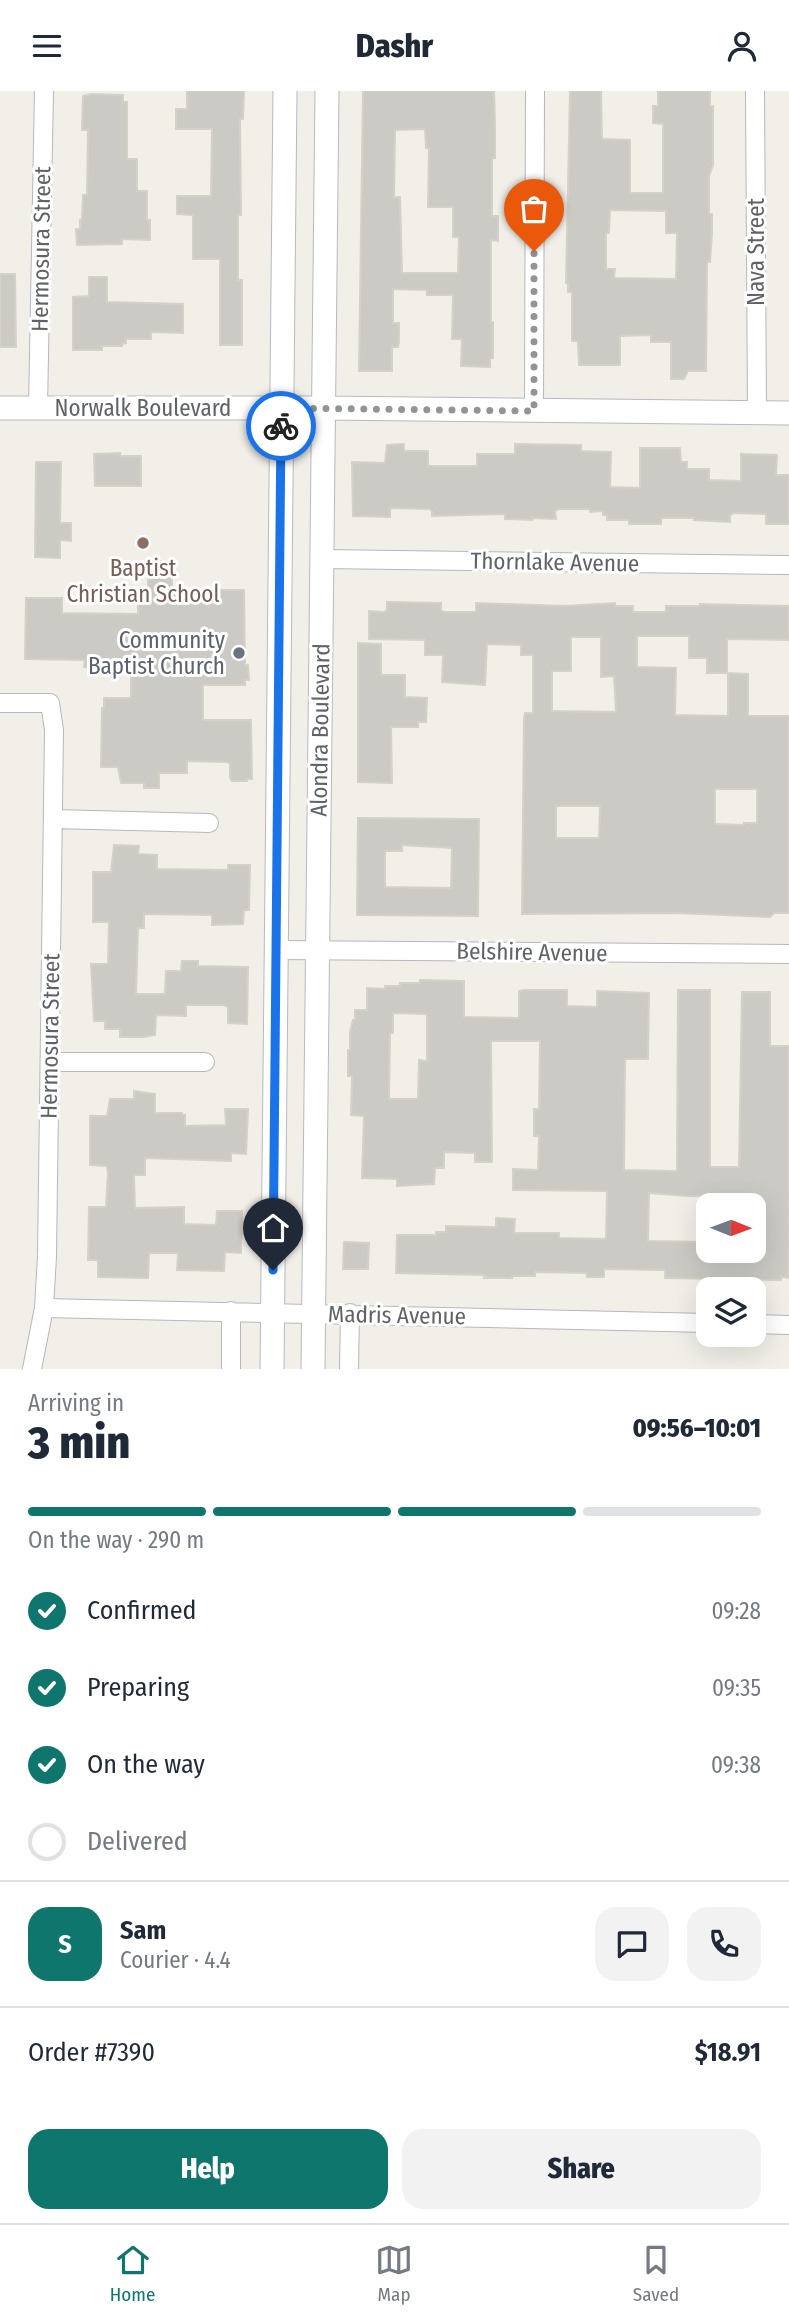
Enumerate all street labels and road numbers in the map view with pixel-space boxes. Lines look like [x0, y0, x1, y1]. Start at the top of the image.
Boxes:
street label: Hermosura Street [26, 166, 56, 332]
street label: Nava Street [742, 198, 770, 306]
street label: Norwalk Boulevard [55, 394, 231, 422]
street label: Thornlake Avenue [470, 547, 640, 577]
street label: Alondra Boulevard [304, 643, 336, 817]
street label: Belshire Avenue [456, 937, 608, 967]
street label: Hermosura Street [35, 953, 65, 1119]
street label: Madris Avenue [328, 1300, 466, 1330]

